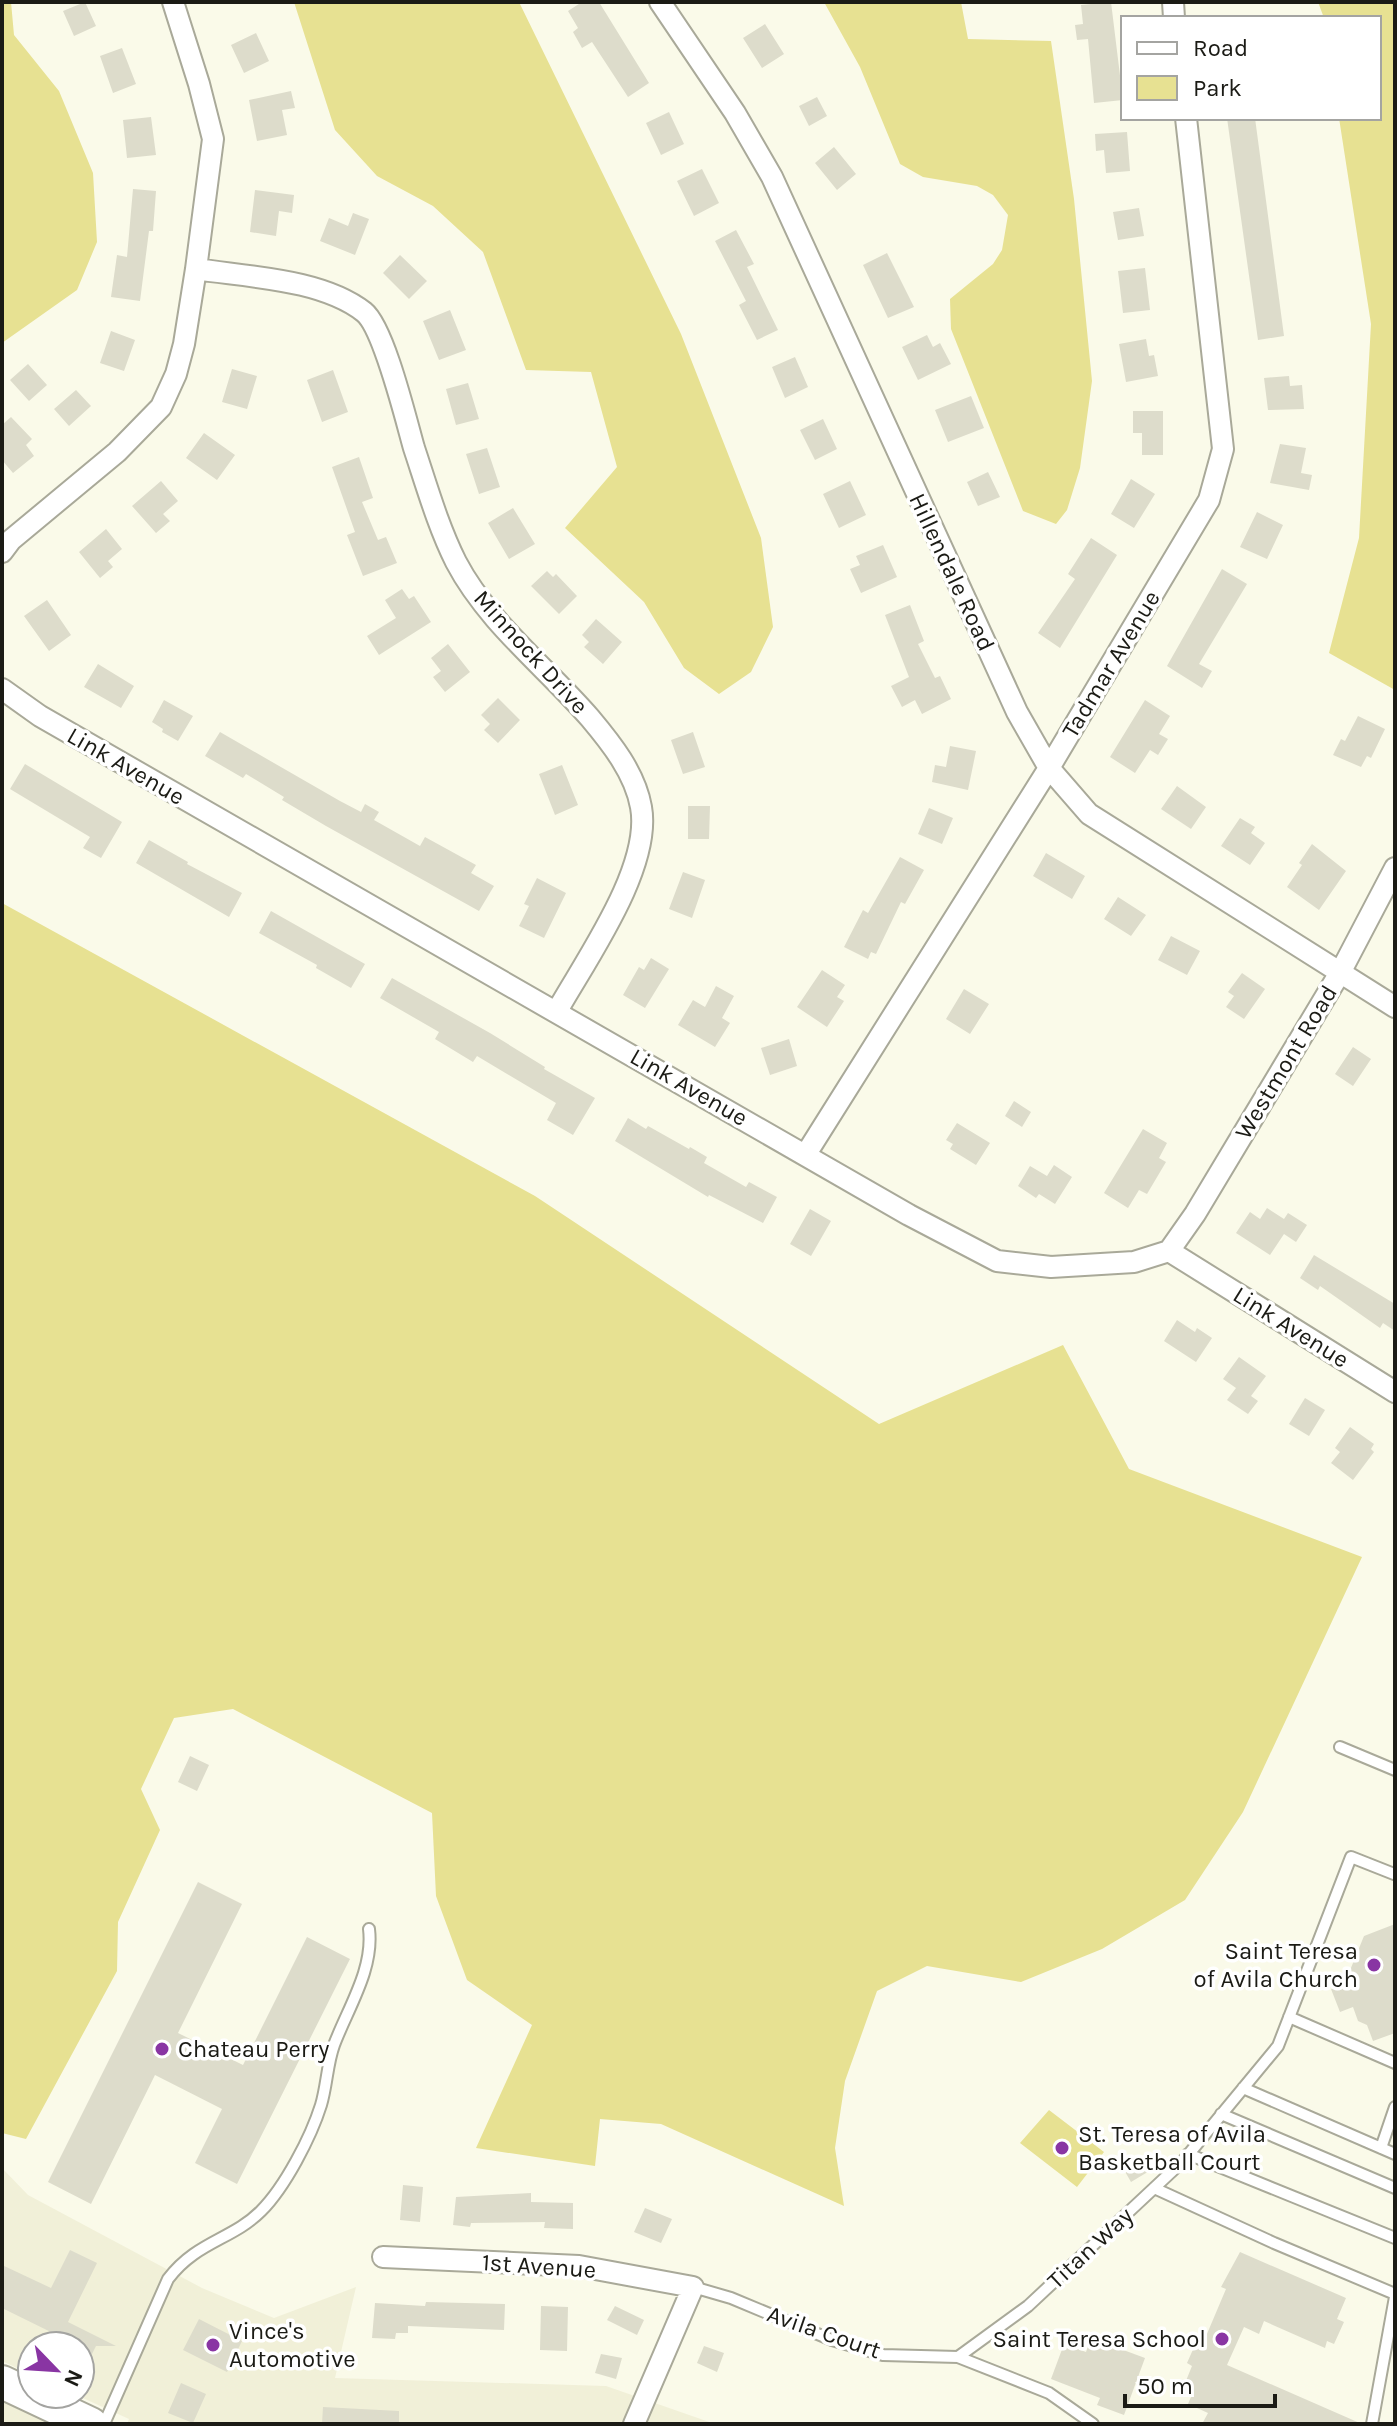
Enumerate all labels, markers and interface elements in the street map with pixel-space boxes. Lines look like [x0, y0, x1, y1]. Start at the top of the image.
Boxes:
legend [1121, 16, 1381, 120]
text: Road [1193, 34, 1248, 62]
text: Park [1193, 74, 1242, 102]
street label: Hillendale Road [903, 489, 1001, 655]
street label: Minnock Drive [468, 584, 594, 720]
street label: Tadmar Avenue [1056, 585, 1166, 743]
street label: Link Avenue [62, 721, 190, 811]
street label: Westmont Road [1229, 980, 1343, 1144]
street label: Link Avenue [625, 1042, 753, 1132]
street label: Link Avenue [1228, 1280, 1354, 1374]
place label: Saint Teresa of Avila Church [1194, 1937, 1358, 1993]
marker: Saint Teresa of Avila Church [1365, 1956, 1383, 1974]
place label: Chateau Perry [178, 2035, 329, 2063]
marker: Chateau Perry [153, 2040, 171, 2058]
place label: St. Teresa of Avila Basketball Court [1078, 2120, 1266, 2176]
marker: St. Teresa of Avila Basketball Court [1053, 2139, 1071, 2157]
street label: Titan Way [1041, 2201, 1139, 2295]
street label: 1st Avenue [481, 2248, 597, 2284]
street label: Avila Court [764, 2300, 884, 2364]
place label: Vince's Automotive [229, 2317, 356, 2373]
place label: Saint Teresa School [993, 2325, 1206, 2353]
north arrow [16, 2330, 96, 2410]
marker: Saint Teresa School [1213, 2330, 1231, 2348]
marker: Vince's Automotive [204, 2336, 222, 2354]
scale bar [1125, 2358, 1275, 2408]
text: N [58, 2365, 88, 2391]
text: 50 m [1137, 2372, 1193, 2400]

